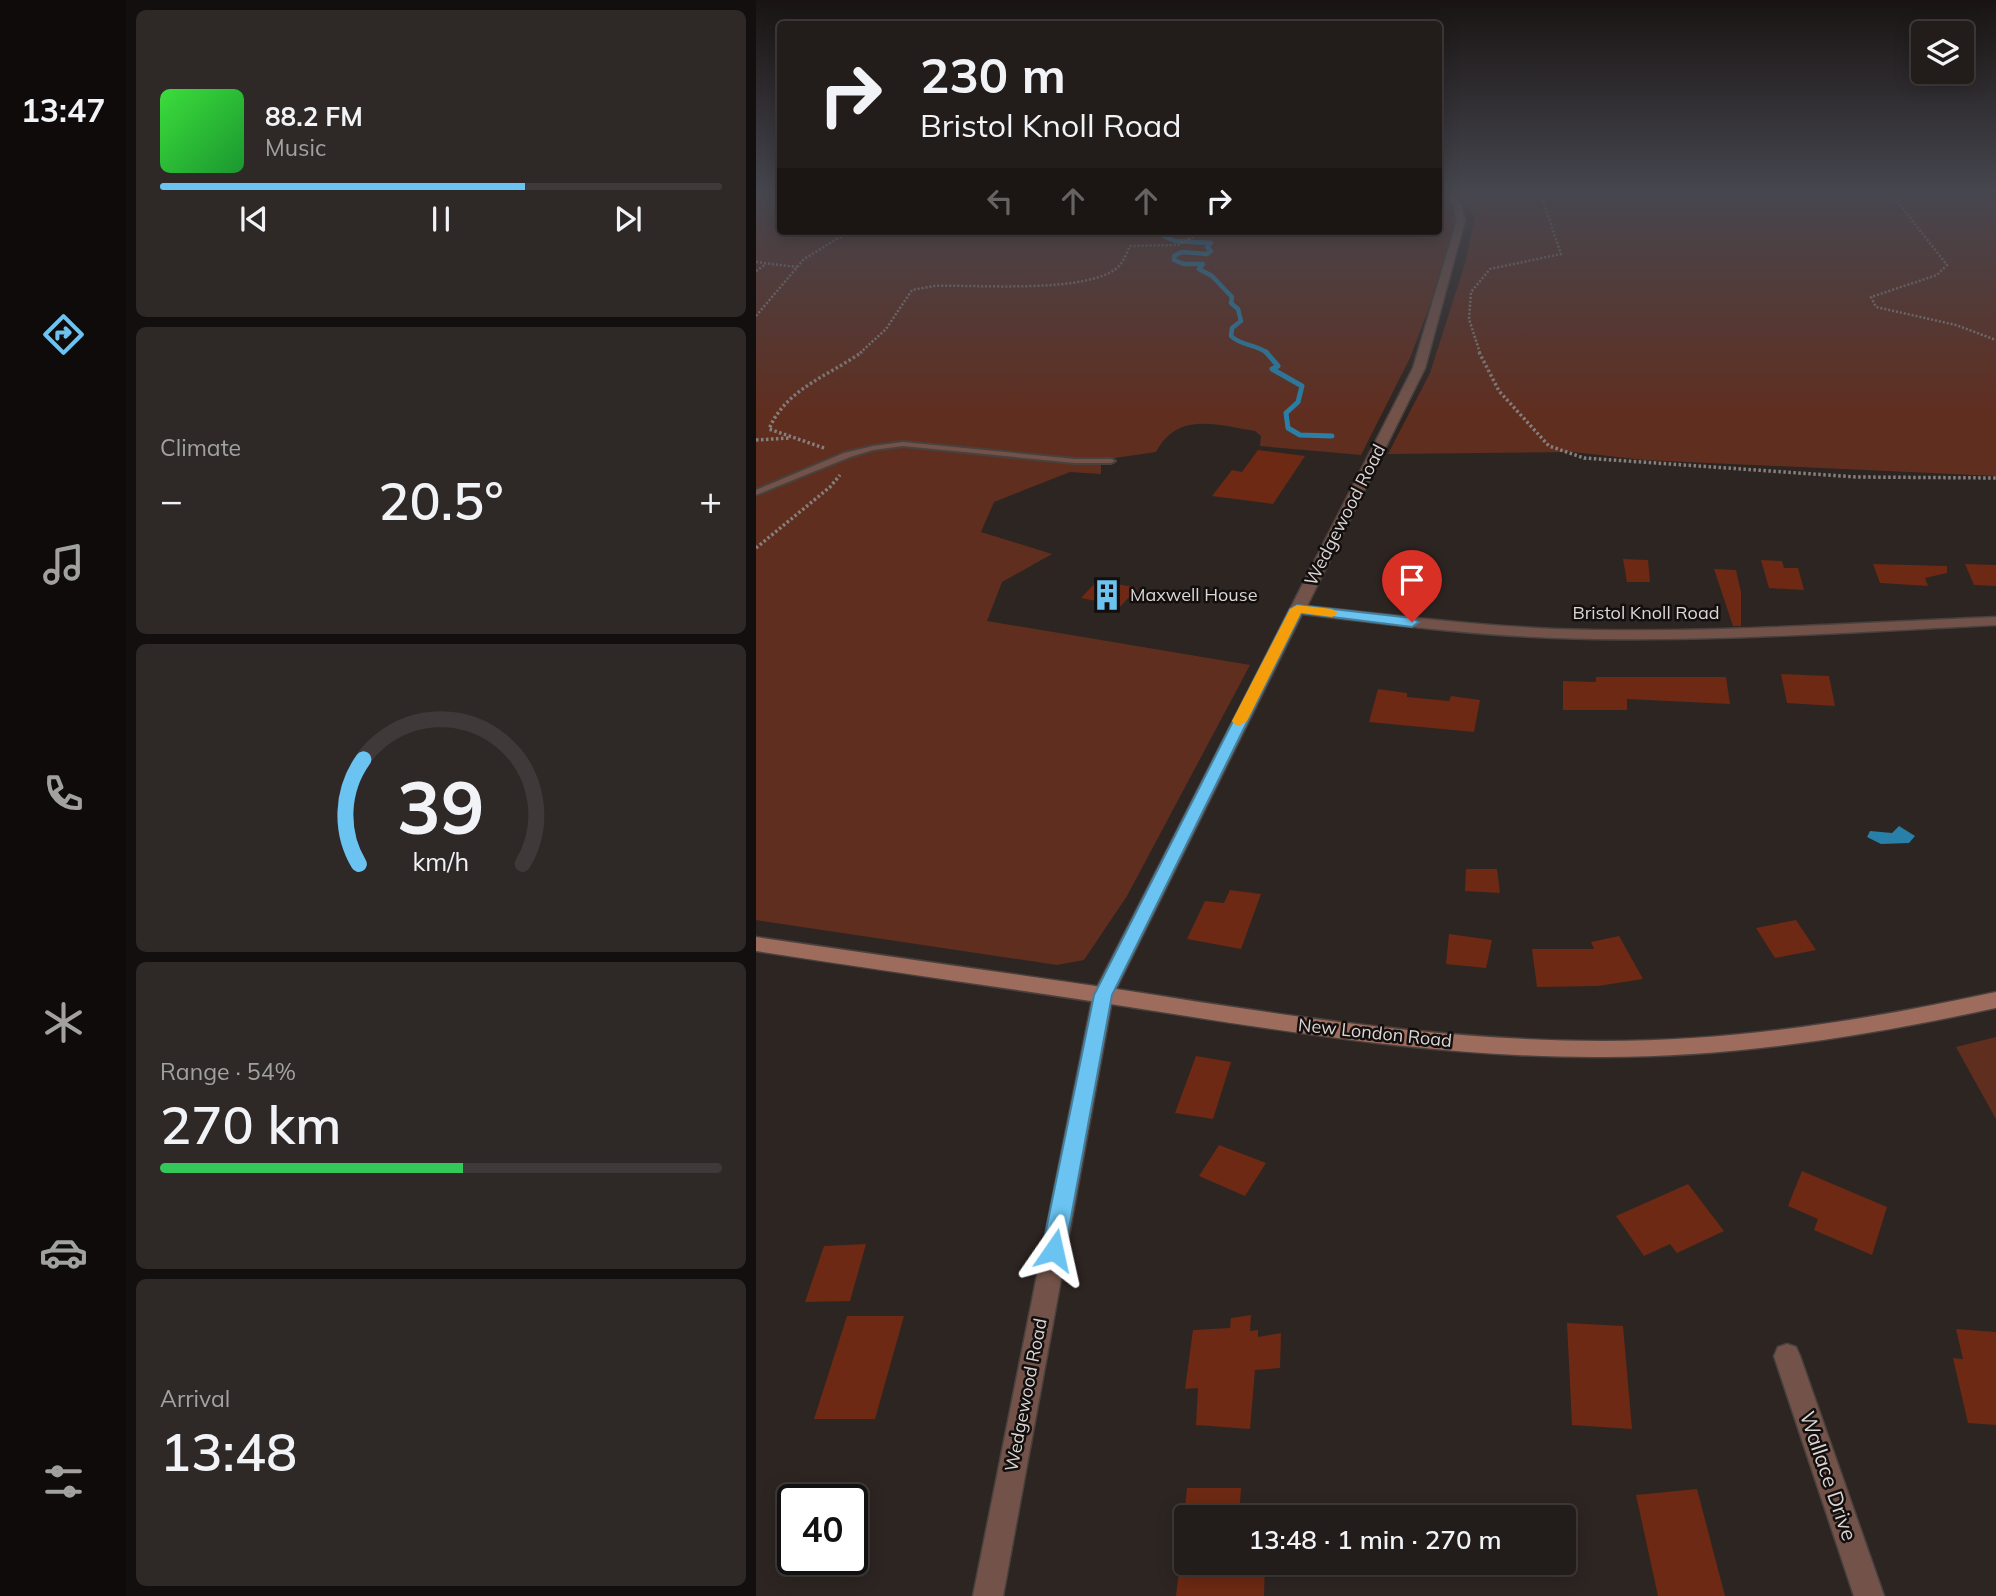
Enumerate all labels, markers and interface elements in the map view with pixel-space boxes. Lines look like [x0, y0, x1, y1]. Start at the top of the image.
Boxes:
map controls [1911, 21, 1974, 84]
button: layers [1911, 21, 1974, 84]
text: 230 m [920, 44, 1066, 105]
icon: right [805, 49, 896, 140]
text: 13:47 [21, 90, 105, 130]
text: 88.2 FM [265, 100, 363, 133]
text: Bristol Knoll Road [920, 105, 1181, 145]
text: Music [265, 133, 326, 162]
icon: left [981, 182, 1019, 220]
icon: ahead [1054, 182, 1092, 220]
icon: ahead [1127, 182, 1165, 220]
icon: right [1200, 182, 1238, 220]
icon: previous [235, 200, 273, 238]
icon: pause [422, 200, 460, 238]
icon: next [609, 200, 647, 238]
icon: directions [39, 310, 88, 359]
text: Climate [160, 433, 241, 462]
street label: Wedgewood Road [1299, 440, 1390, 589]
text: 20.5° [378, 468, 504, 533]
text: − [160, 476, 183, 524]
text: + [699, 476, 722, 524]
icon: music [39, 540, 88, 589]
pin [1382, 550, 1442, 622]
icon: arrive [1393, 561, 1431, 599]
building icon: Maxwell House [1090, 578, 1124, 612]
place label: Maxwell House [1130, 583, 1257, 606]
street label: Bristol Knoll Road [1573, 601, 1720, 624]
text: 39 [397, 761, 485, 852]
icon: phone [39, 769, 88, 818]
text: km/h [413, 846, 469, 877]
icon: climate [39, 998, 88, 1047]
street label: New London Road [1297, 1013, 1453, 1052]
text: Range · 54% [160, 1057, 296, 1086]
text: 270 km [160, 1092, 341, 1157]
position arrow [1017, 1213, 1091, 1287]
icon: car [39, 1228, 88, 1277]
street label: Wedgewood Road [999, 1316, 1052, 1474]
text: Arrival [160, 1384, 230, 1413]
street label: Wallace Drive [1795, 1408, 1863, 1544]
text: 13:48 [160, 1419, 297, 1484]
icon: filters [39, 1457, 88, 1506]
speed limit sign: 40 [777, 1484, 868, 1575]
text: 13:48 · 1 min · 270 m [1248, 1523, 1502, 1556]

